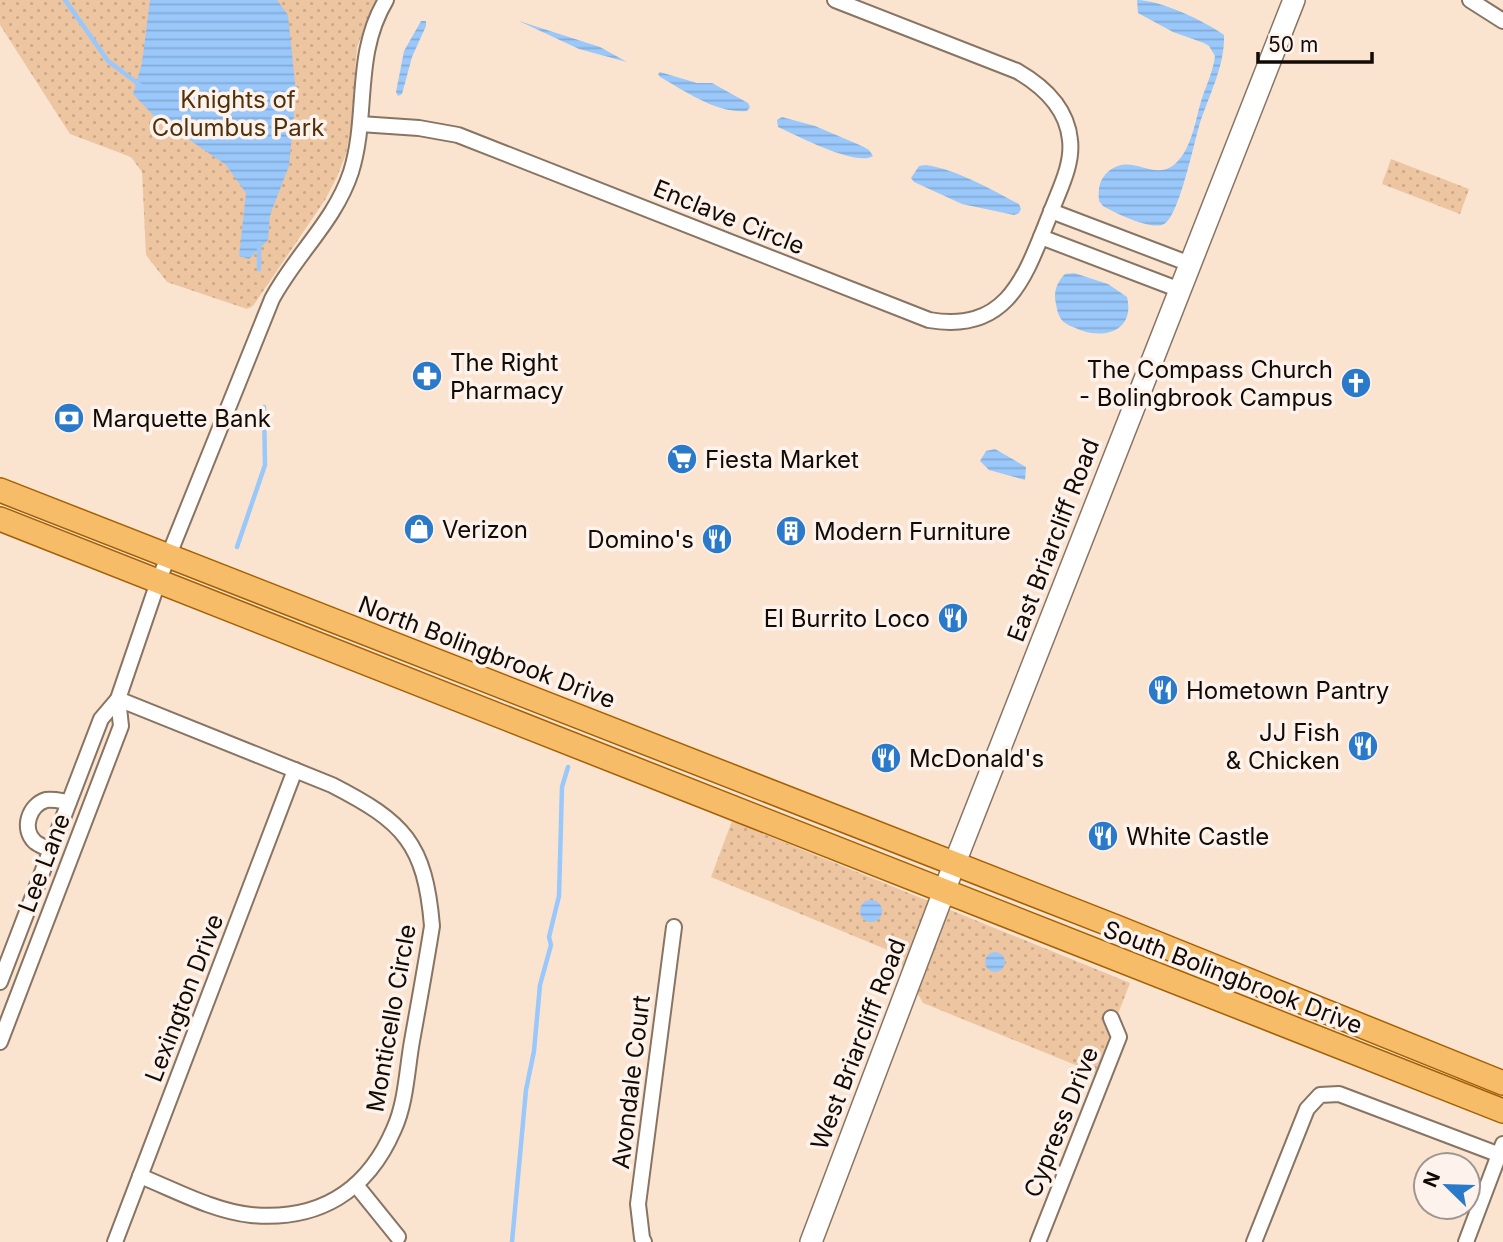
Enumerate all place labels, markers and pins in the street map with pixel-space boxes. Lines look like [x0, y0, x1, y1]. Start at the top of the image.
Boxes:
place label: The Right Pharmacy [450, 348, 564, 405]
place label: The Compass Church - Bolingbrook Campus [1079, 355, 1333, 412]
pharmacy icon: The Right Pharmacy [410, 359, 444, 393]
church icon: The Compass Church - Bolingbrook Campus [1339, 366, 1373, 400]
bank icon: Marquette Bank [52, 401, 86, 435]
place label: Marquette Bank [92, 404, 271, 433]
supermarket icon: Fiesta Market [665, 442, 699, 476]
place label: Fiesta Market [705, 445, 859, 474]
shop icon: Verizon [402, 512, 436, 546]
building icon: Modern Furniture [774, 514, 808, 548]
place label: Verizon [442, 515, 528, 544]
place label: Modern Furniture [814, 517, 1011, 546]
restaurant icon: Domino's [700, 522, 734, 556]
place label: Domino's [587, 525, 694, 554]
restaurant icon: El Burrito Loco [936, 601, 970, 635]
place label: El Burrito Loco [764, 604, 930, 633]
restaurant icon: Hometown Pantry [1146, 673, 1180, 707]
place label: Hometown Pantry [1186, 676, 1389, 705]
place label: JJ Fish & Chicken [1226, 718, 1340, 775]
restaurant icon: JJ Fish & Chicken [1346, 729, 1380, 763]
restaurant icon: McDonald's [869, 741, 903, 775]
place label: McDonald's [909, 744, 1044, 773]
restaurant icon: White Castle [1086, 819, 1120, 853]
place label: White Castle [1126, 822, 1269, 851]

